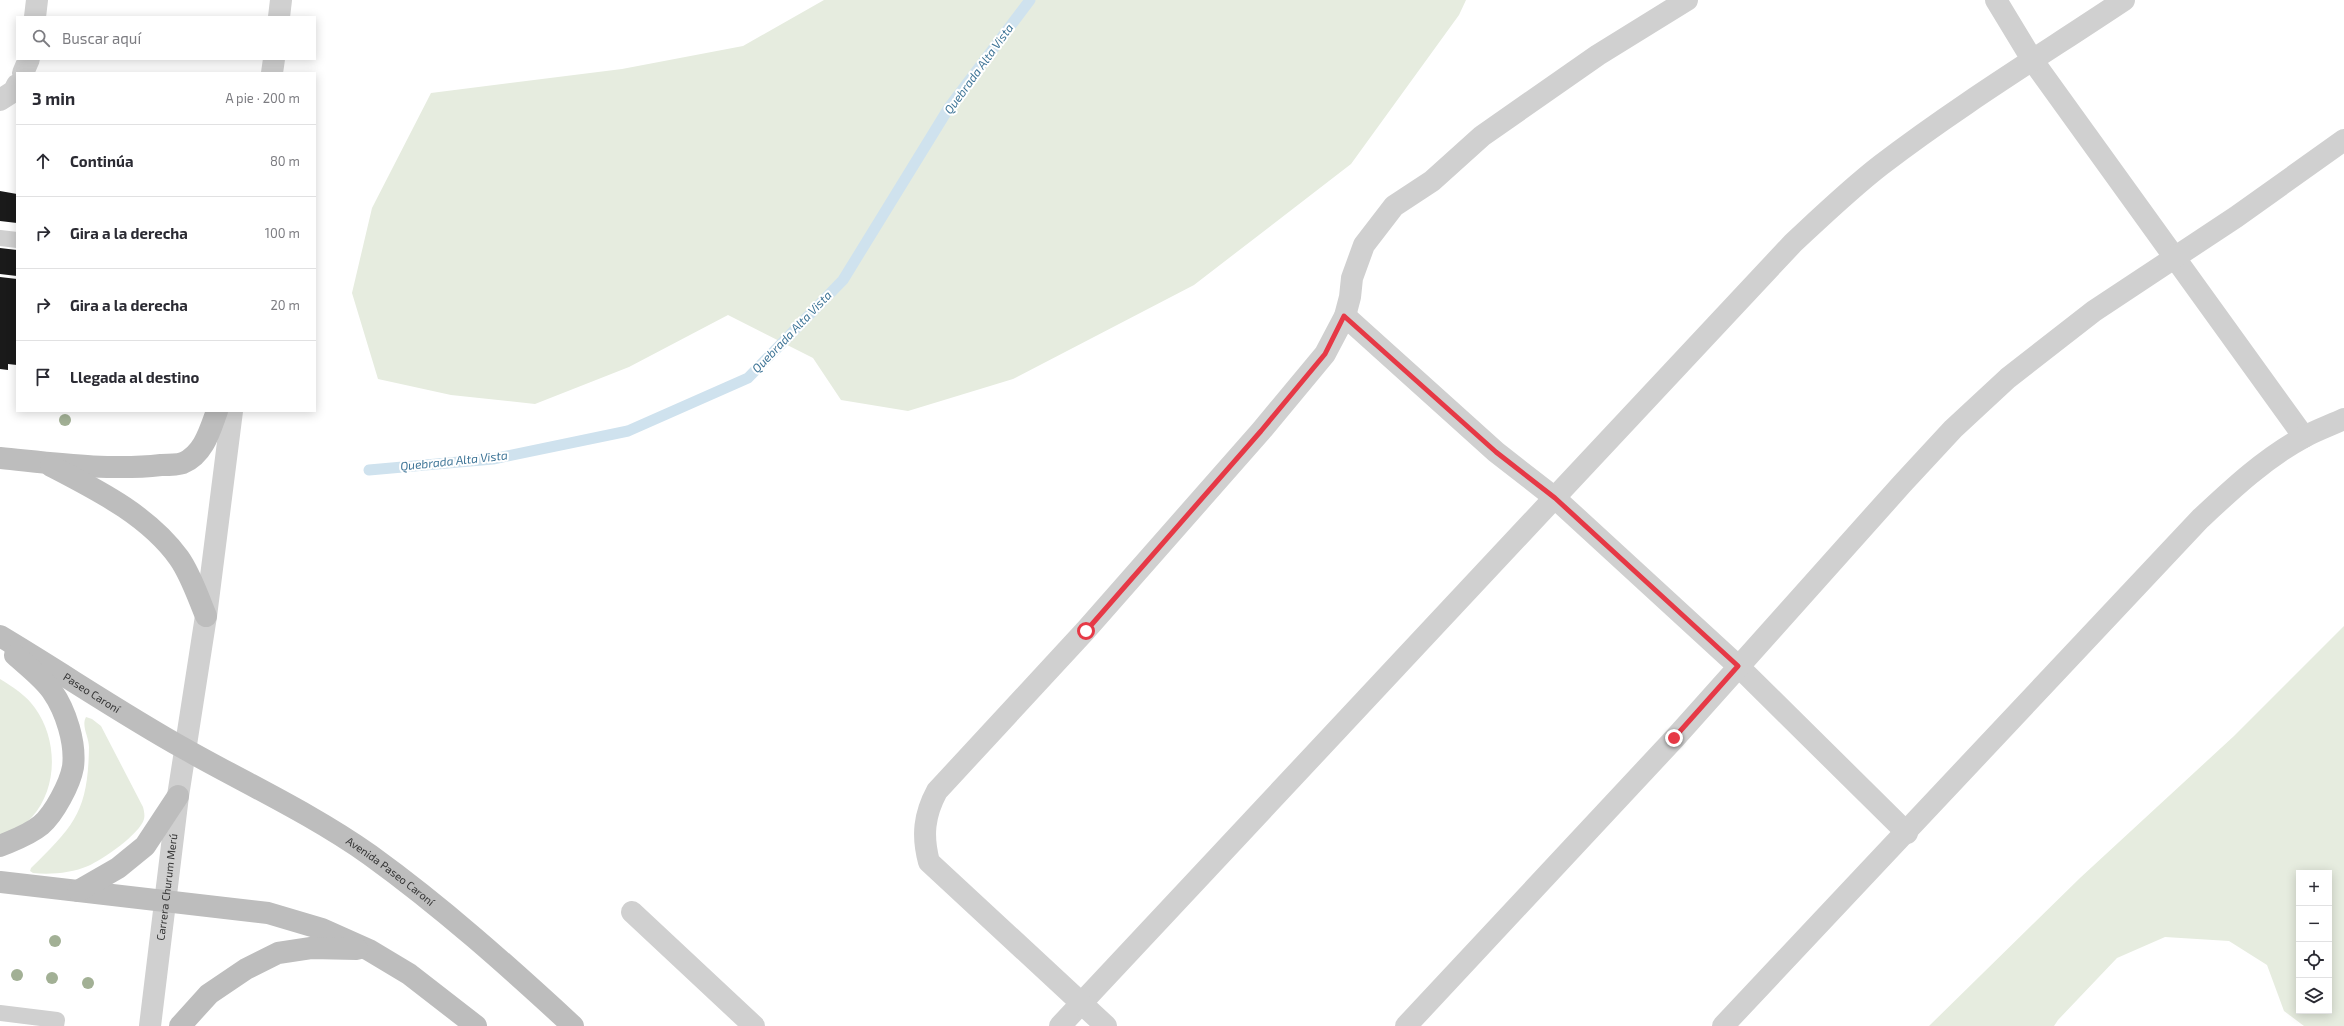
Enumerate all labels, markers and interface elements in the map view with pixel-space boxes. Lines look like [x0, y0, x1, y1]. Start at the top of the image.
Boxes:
search box [16, 16, 316, 60]
water label: Quebrada Alta Vista [941, 20, 1016, 117]
icon: search [30, 27, 52, 49]
text: Buscar aquí [62, 29, 141, 47]
text: 3 min [32, 88, 75, 108]
text: A pie · 200 m [225, 90, 300, 106]
icon: ahead [32, 150, 54, 172]
text: Continúa [70, 152, 133, 170]
text: 80 m [270, 153, 300, 169]
icon: right [32, 222, 54, 244]
text: Gira a la derecha [70, 224, 188, 242]
text: 100 m [265, 225, 300, 241]
water label: Quebrada Alta Vista [749, 287, 835, 376]
icon: right [32, 294, 54, 316]
text: Gira a la derecha [70, 296, 188, 314]
text: 20 m [271, 297, 300, 313]
icon: arrive [32, 366, 54, 388]
text: Llegada al destino [70, 368, 199, 386]
water label: Quebrada Alta Vista [399, 447, 509, 474]
route start [1077, 622, 1095, 640]
street label: Paseo Caroní [61, 670, 124, 716]
route end [1665, 729, 1683, 747]
street label: Carrera Churum Merú [153, 833, 179, 941]
street label: Avenida Paseo Caroní [344, 834, 438, 909]
map controls [2296, 870, 2332, 1014]
button: + [2296, 870, 2332, 906]
button: − [2296, 906, 2332, 942]
button: locate [2296, 942, 2332, 978]
button: layers [2296, 978, 2332, 1014]

